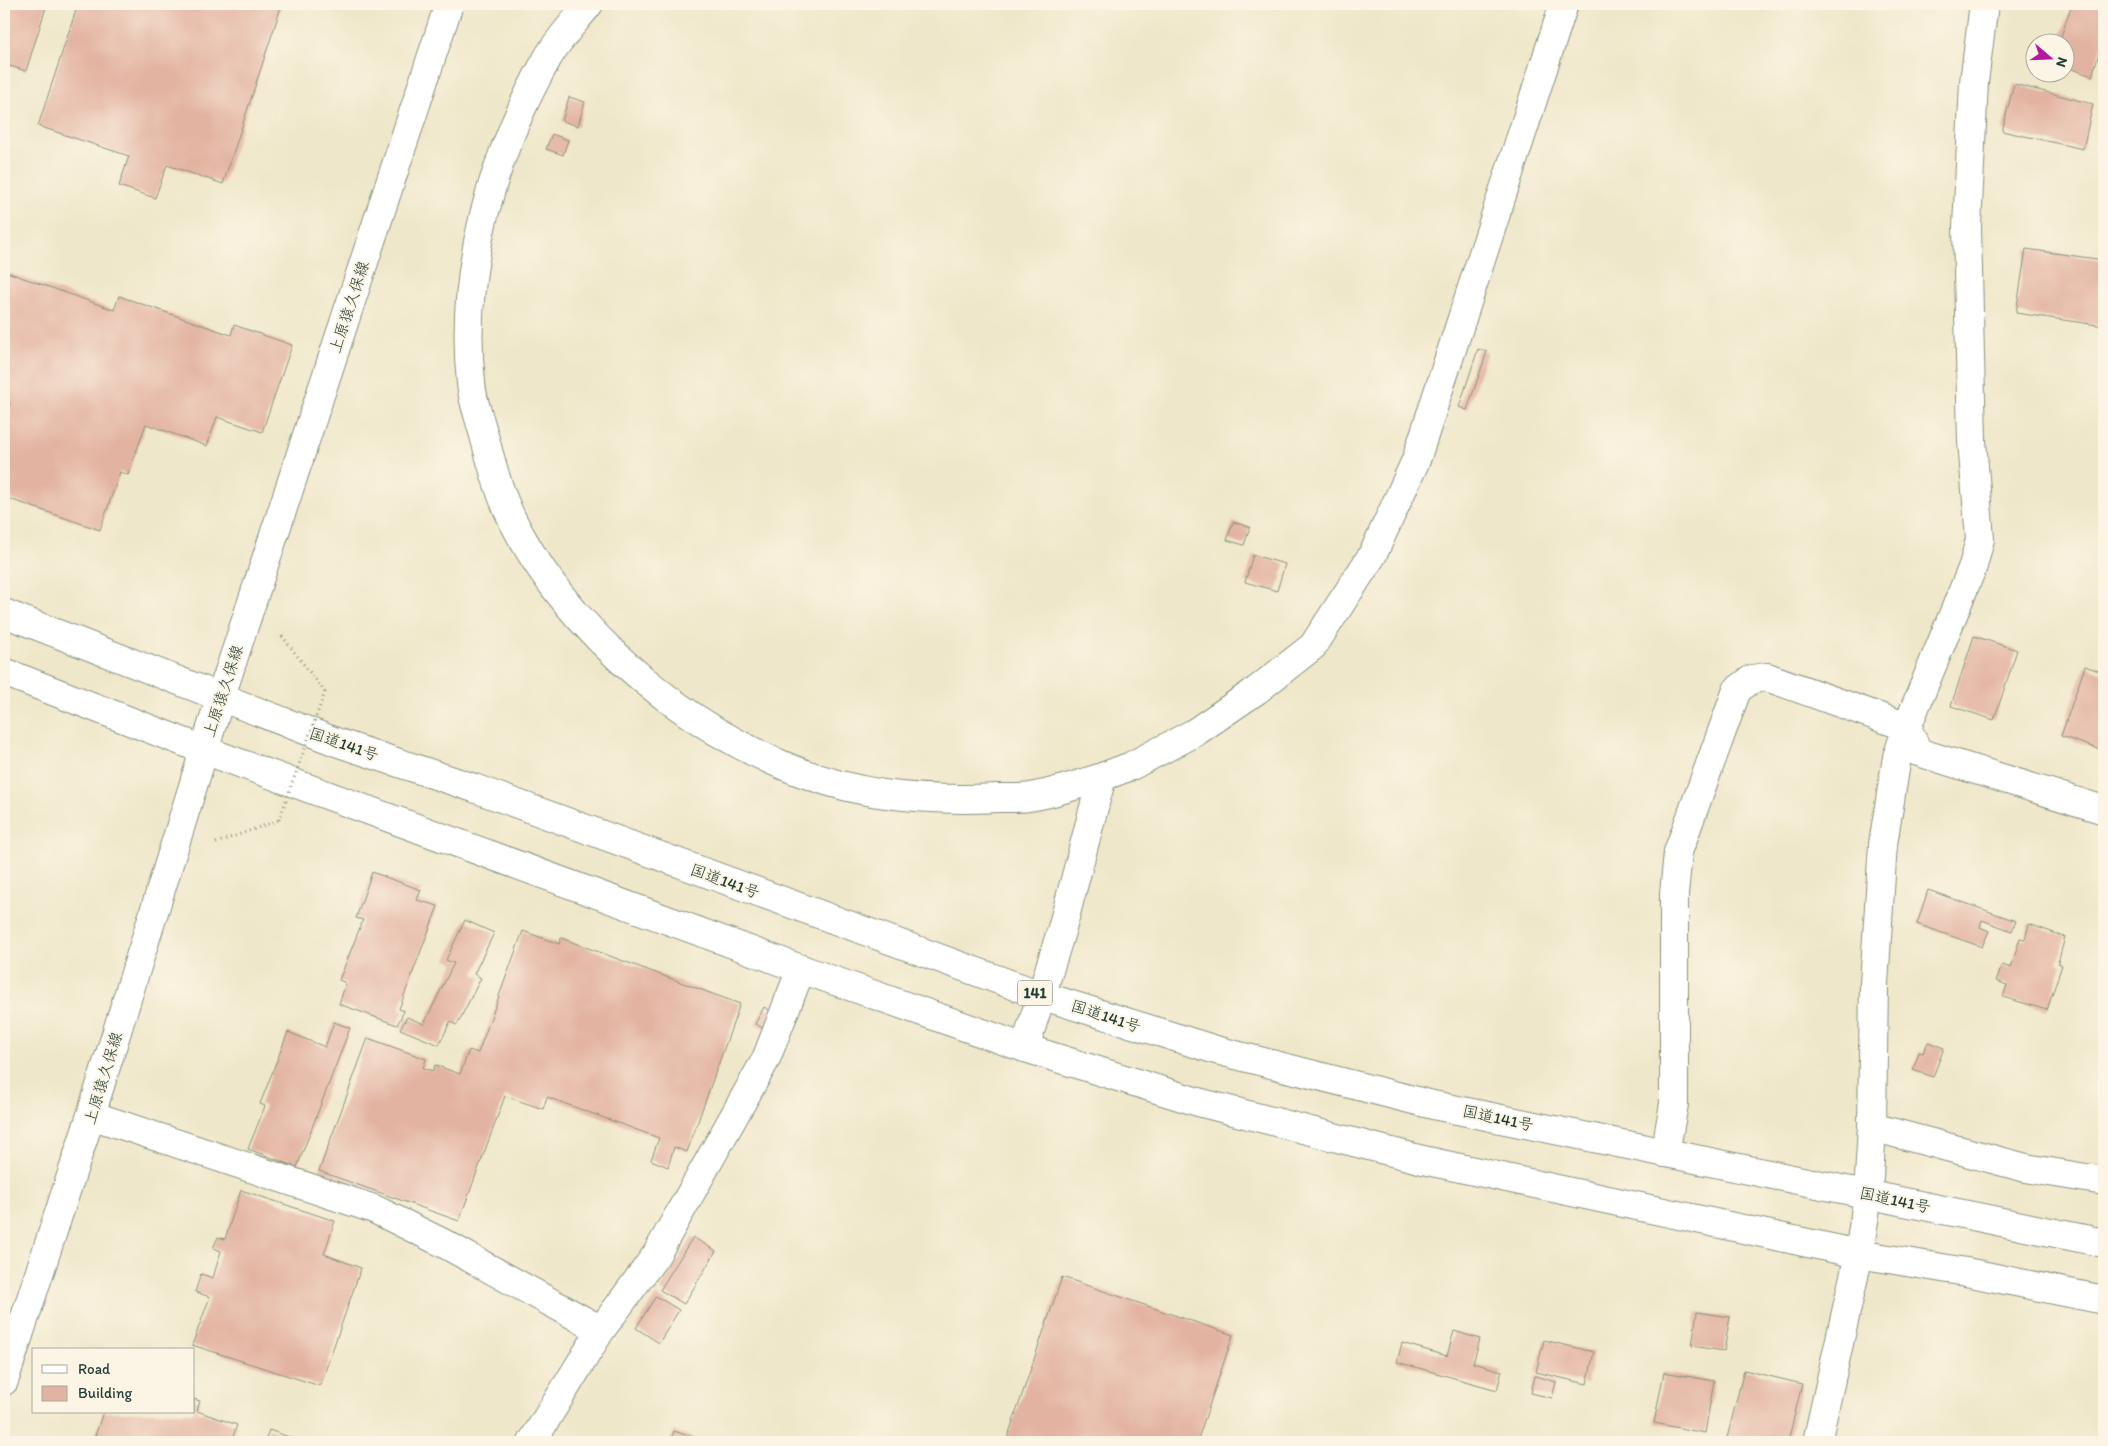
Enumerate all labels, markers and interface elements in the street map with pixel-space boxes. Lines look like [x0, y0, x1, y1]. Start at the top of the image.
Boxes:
north arrow [2026, 32, 2076, 82]
text: N [2052, 55, 2071, 69]
street label: 上原猿久保線 [325, 258, 373, 356]
street label: 上原猿久保線 [199, 642, 247, 740]
street label: 国道141号 [307, 723, 381, 765]
street label: 国道141号 [688, 860, 762, 902]
road number: 141 [1018, 980, 1052, 1006]
street label: 国道141号 [1069, 996, 1143, 1036]
street label: 上原猿久保線 [80, 1029, 126, 1127]
street label: 国道141号 [1461, 1101, 1535, 1135]
street label: 国道141号 [1858, 1183, 1932, 1217]
legend [32, 1348, 195, 1414]
text: Road [78, 1360, 111, 1378]
text: Building [78, 1384, 132, 1402]

